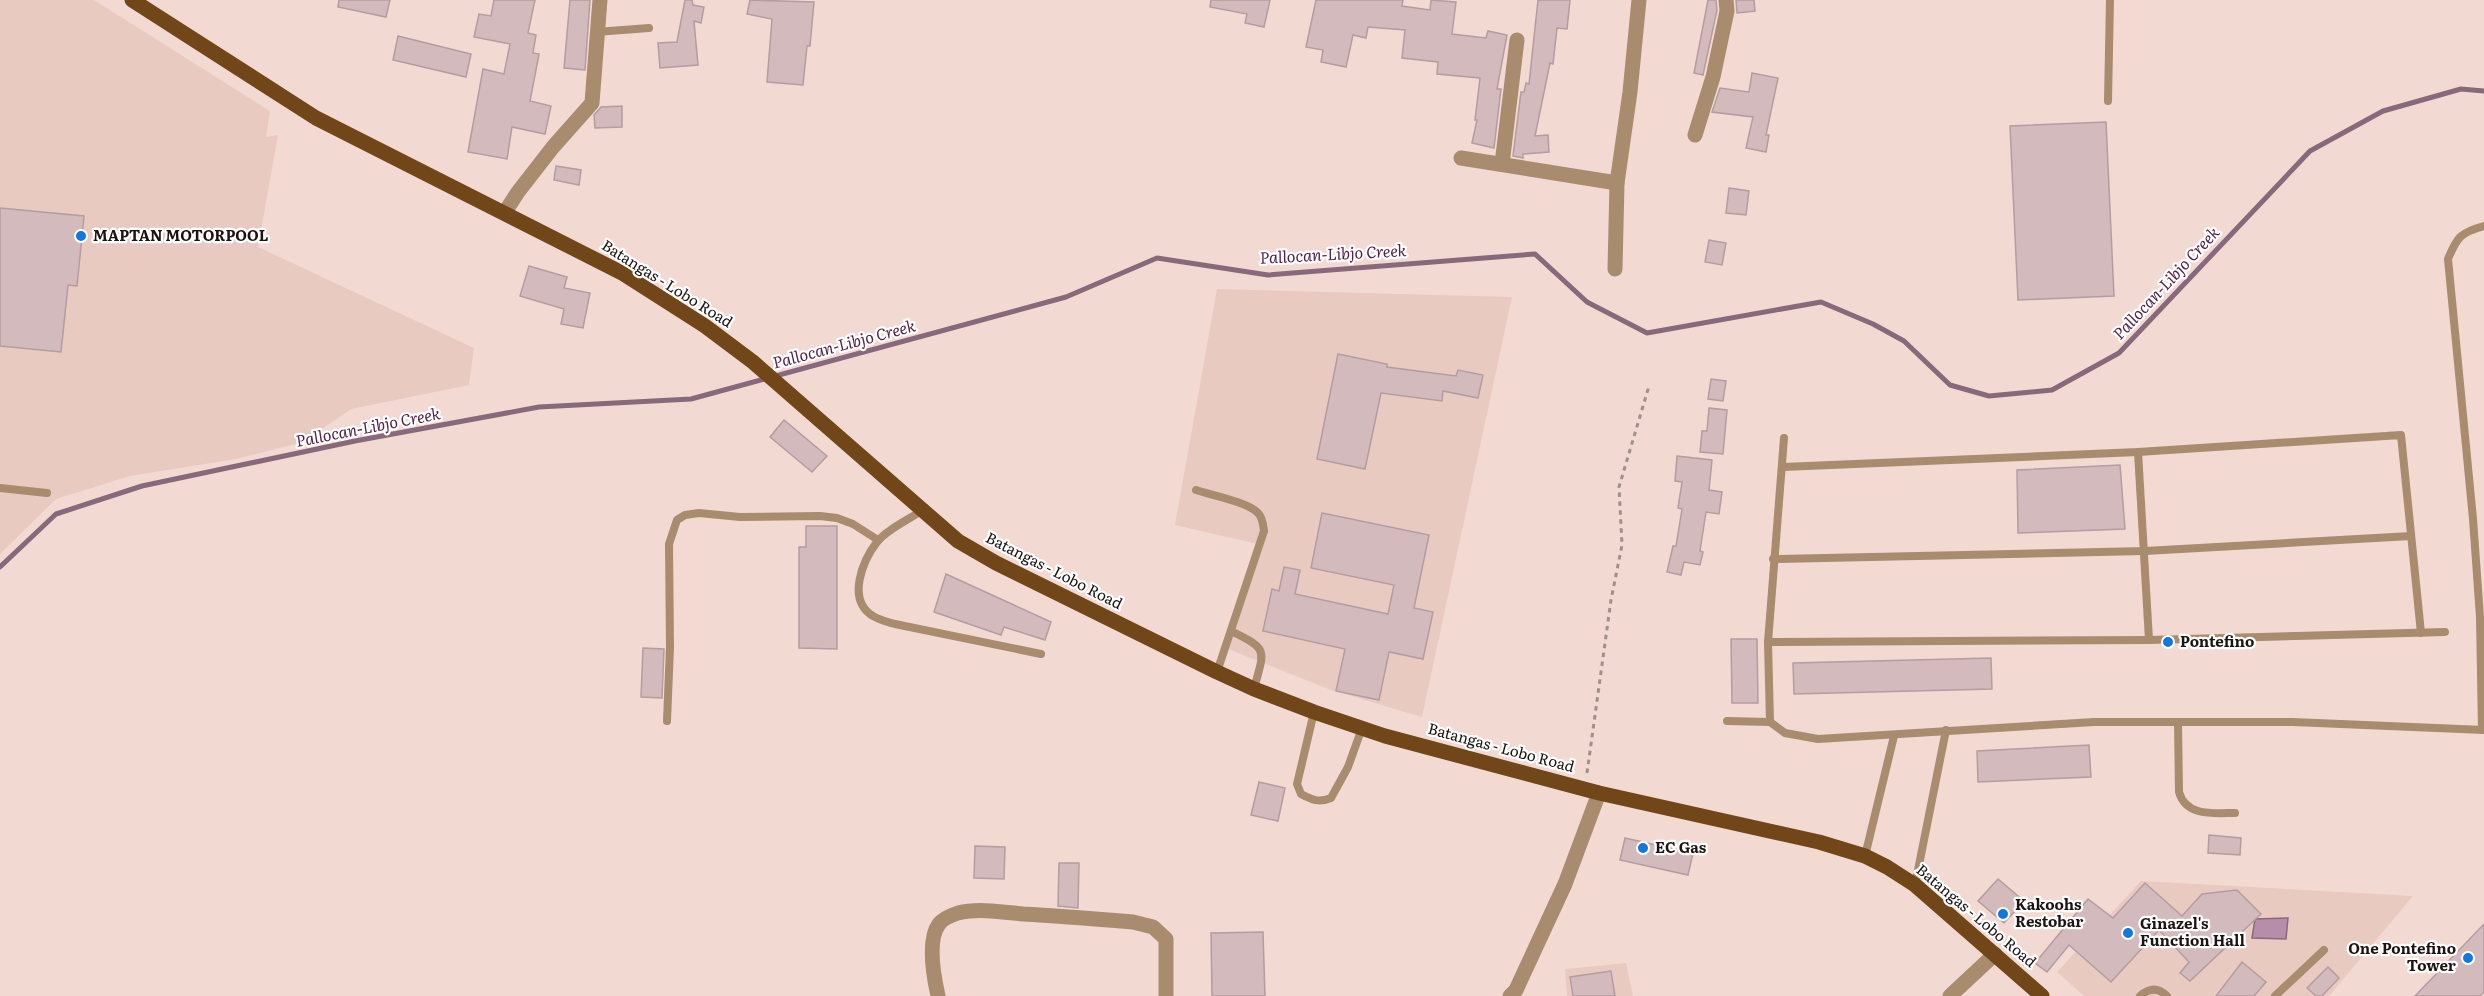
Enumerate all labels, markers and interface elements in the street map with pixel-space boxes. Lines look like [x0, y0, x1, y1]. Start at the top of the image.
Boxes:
water label: Pallocan-Libjo Creek [2106, 220, 2224, 344]
place label: MAPTAN MOTORPOOL [93, 223, 269, 246]
marker: MAPTAN MOTORPOOL [74, 229, 88, 243]
street label: Batangas - Lobo Road [598, 233, 738, 332]
water label: Pallocan-Libjo Creek [1259, 237, 1407, 269]
water label: Pallocan-Libjo Creek [770, 312, 918, 374]
water label: Pallocan-Libjo Creek [293, 400, 442, 452]
street label: Batangas - Lobo Road [982, 525, 1127, 614]
place label: Pontefino [2180, 629, 2254, 652]
marker: Pontefino [2161, 635, 2175, 649]
street label: Batangas - Lobo Road [1426, 716, 1577, 777]
place label: EC Gas [1655, 835, 1707, 858]
marker: EC Gas [1636, 841, 1650, 855]
street label: Batangas - Lobo Road [1912, 858, 2042, 972]
place label: Kakoohs Restobar [2015, 892, 2083, 932]
marker: Kakoohs Restobar [1996, 907, 2010, 921]
place label: Ginazel's Function Hall [2140, 911, 2245, 951]
marker: Ginazel's Function Hall [2121, 926, 2135, 940]
place label: One Pontefino Tower [2348, 936, 2456, 976]
marker: One Pontefino Tower [2461, 951, 2475, 965]

